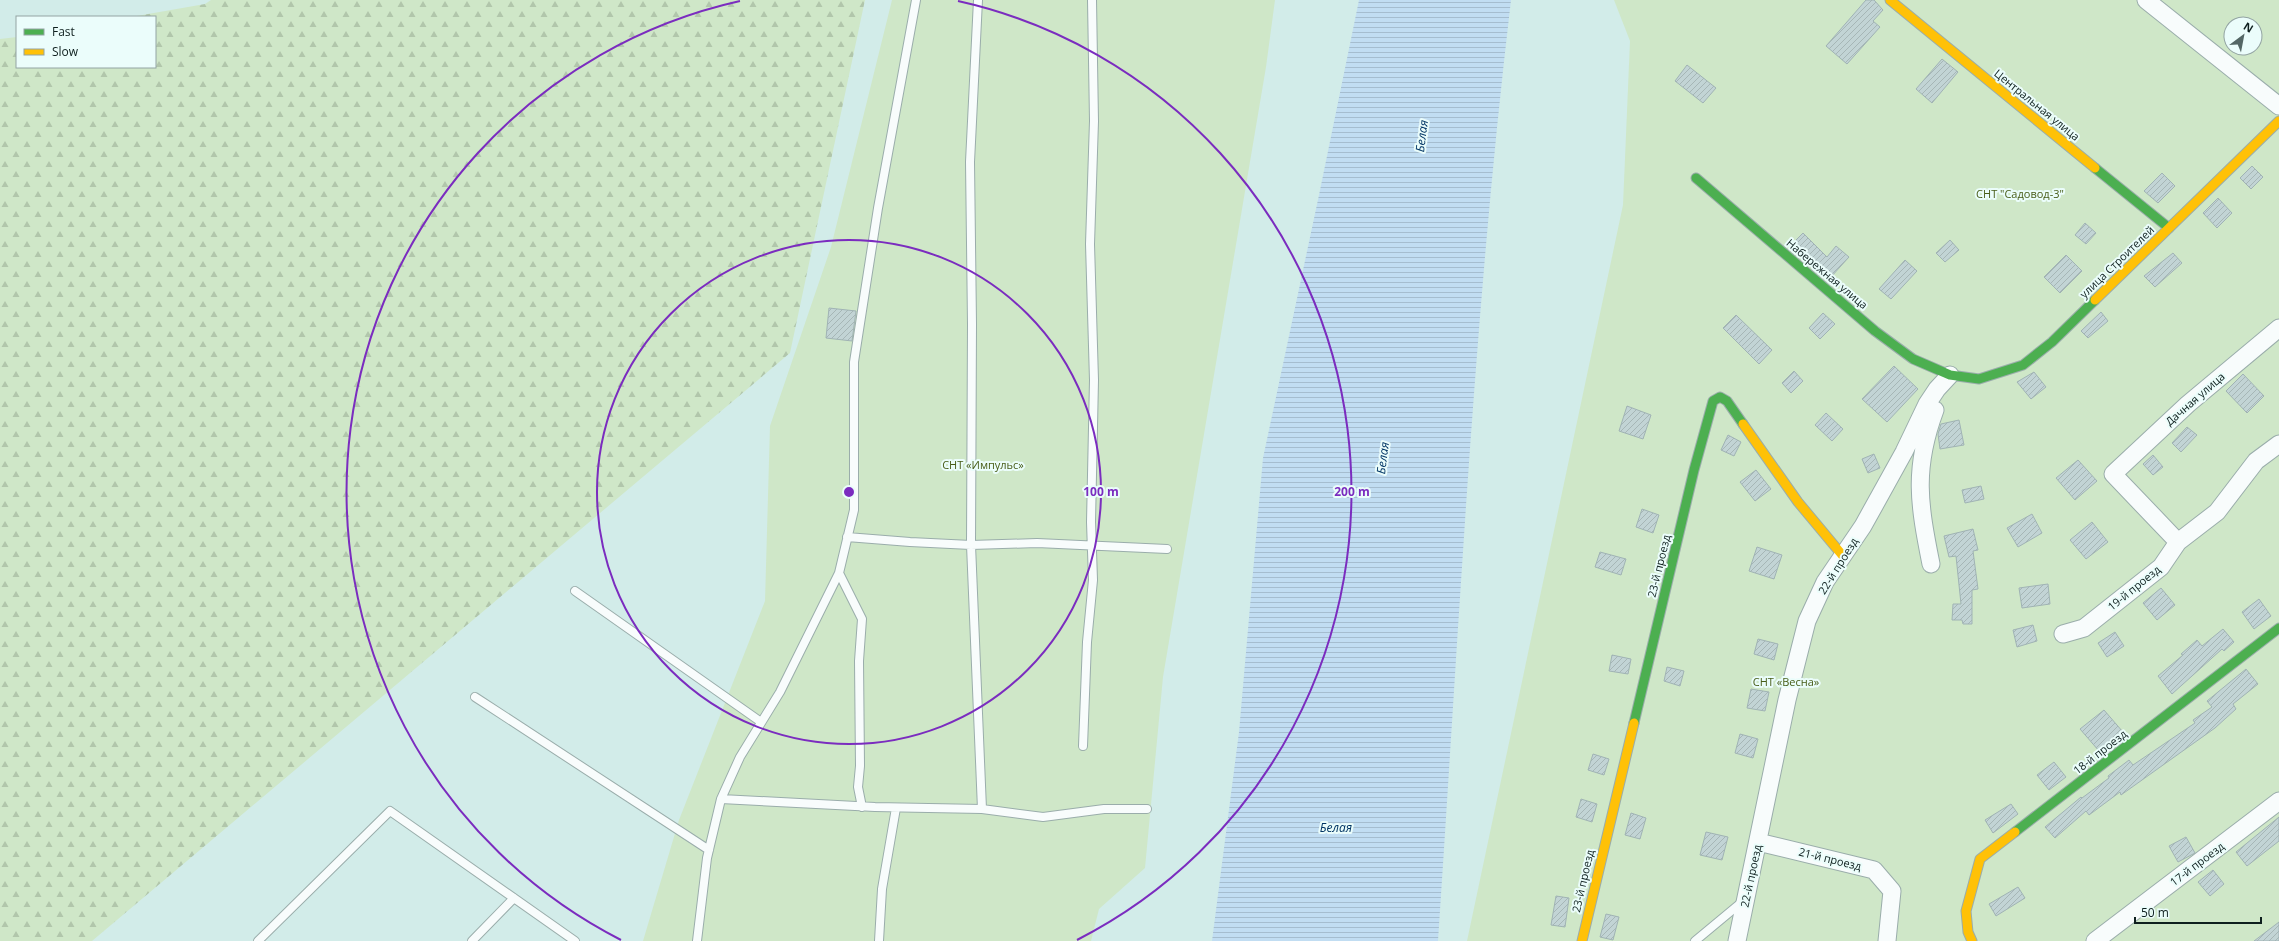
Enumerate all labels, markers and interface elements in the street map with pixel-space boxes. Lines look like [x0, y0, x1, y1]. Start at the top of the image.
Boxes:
legend [16, 16, 156, 68]
north arrow [2223, 16, 2263, 56]
text: N [2241, 18, 2256, 36]
text: Fast [52, 23, 75, 40]
text: Slow [52, 43, 79, 60]
street label: Центральная улица [1991, 65, 2083, 144]
water label: Белая [1411, 119, 1432, 153]
park label: СНТ "Садовод-3" [1976, 186, 2064, 201]
street label: улица Строителей [2076, 222, 2157, 301]
street label: Набережная улица [1784, 235, 1871, 312]
street label: Дачная улица [2162, 369, 2228, 429]
water label: Белая [1372, 441, 1393, 475]
park label: СНТ «Импульс» [942, 457, 1024, 472]
text: 100 m [1083, 483, 1119, 500]
text: 200 m [1334, 483, 1370, 500]
centre of rings [842, 485, 856, 499]
street label: 23-й проезд [1643, 532, 1674, 599]
street label: 22-й проезд [1814, 534, 1861, 597]
street label: 19-й проезд [2104, 561, 2164, 614]
park label: СНТ «Весна» [1753, 674, 1820, 689]
street label: 18-й проезд [2070, 726, 2130, 777]
water label: Белая [1320, 819, 1352, 836]
street label: 17-й проезд [2167, 838, 2227, 889]
street label: 22-й проезд [1737, 842, 1765, 909]
street label: 21-й проезд [1797, 843, 1864, 874]
street label: 23-й проезд [1568, 847, 1597, 914]
scale bar [2135, 899, 2261, 925]
text: 50 m [2141, 904, 2169, 921]

